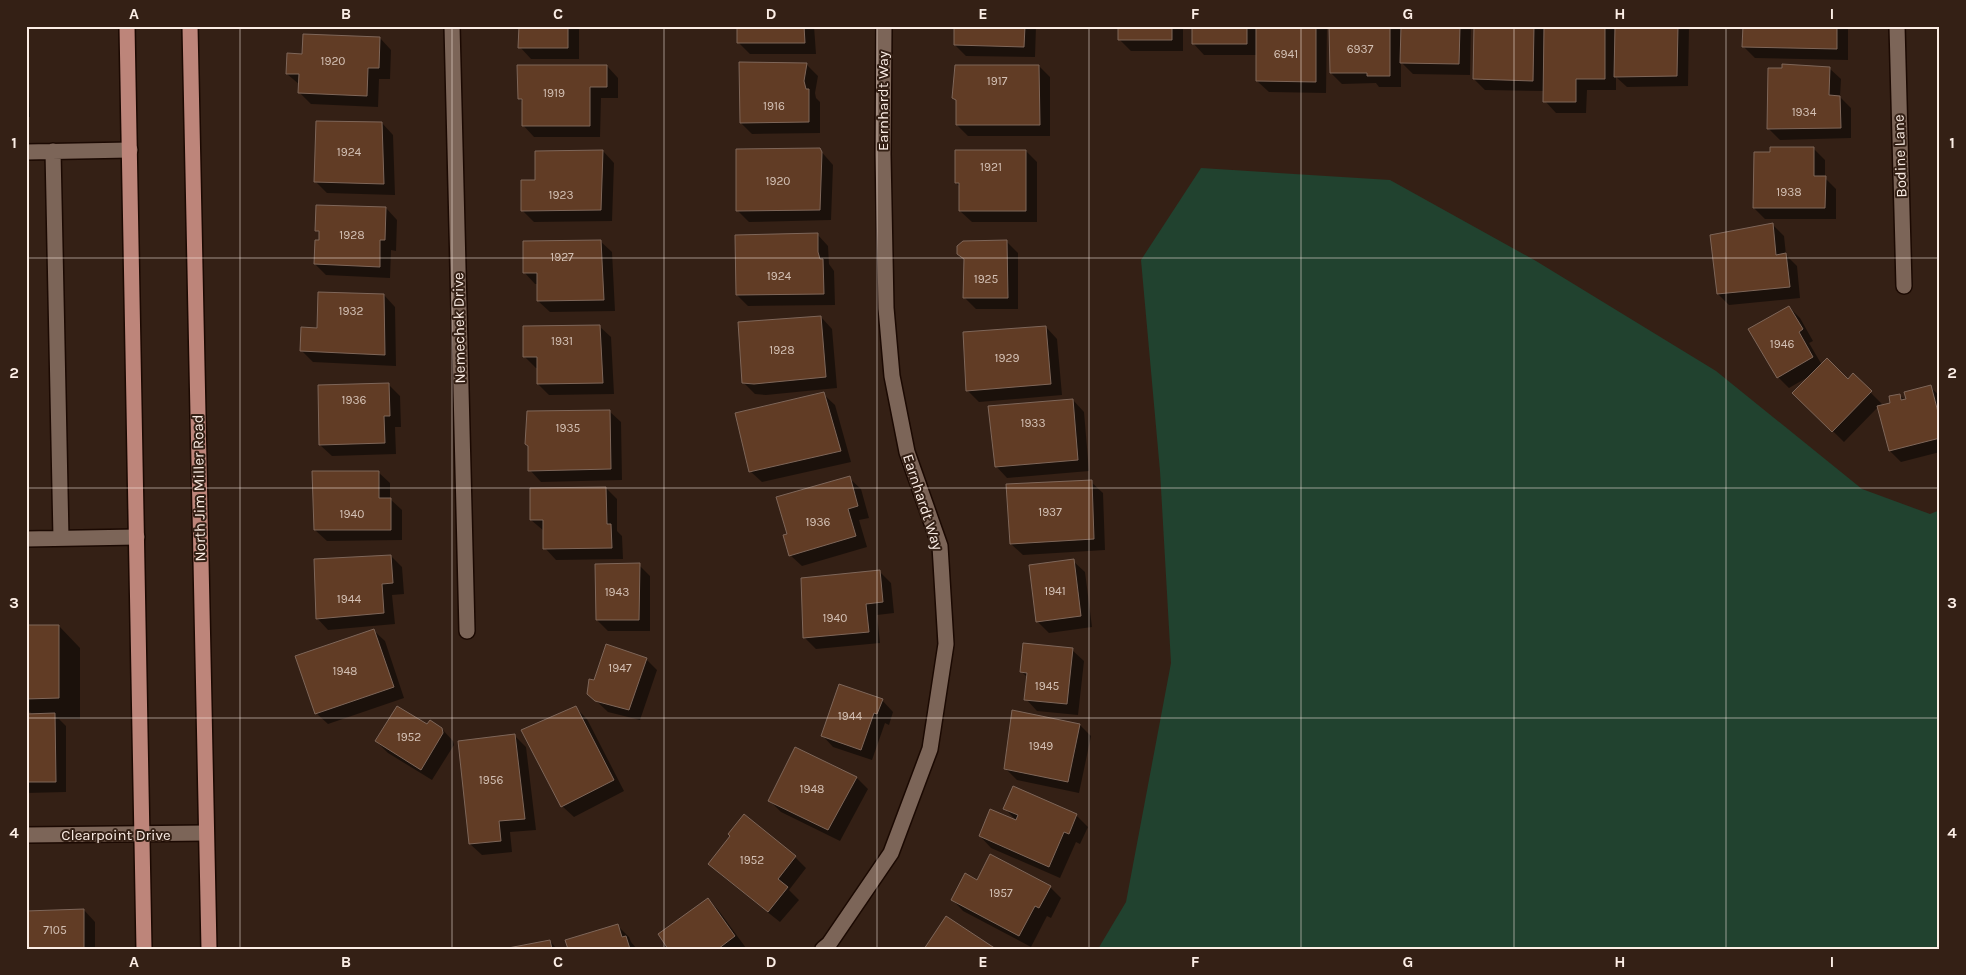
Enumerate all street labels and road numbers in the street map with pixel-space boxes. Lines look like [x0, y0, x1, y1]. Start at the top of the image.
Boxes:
street label: Earnhardt Way [874, 51, 892, 151]
street label: Bodine Lane [1890, 114, 1910, 198]
street label: Nemechek Drive [449, 272, 469, 384]
street label: North Jim Miller Road [189, 414, 209, 562]
street label: Earnhardt Way [899, 452, 947, 552]
street label: Clearpoint Drive [61, 826, 171, 844]

